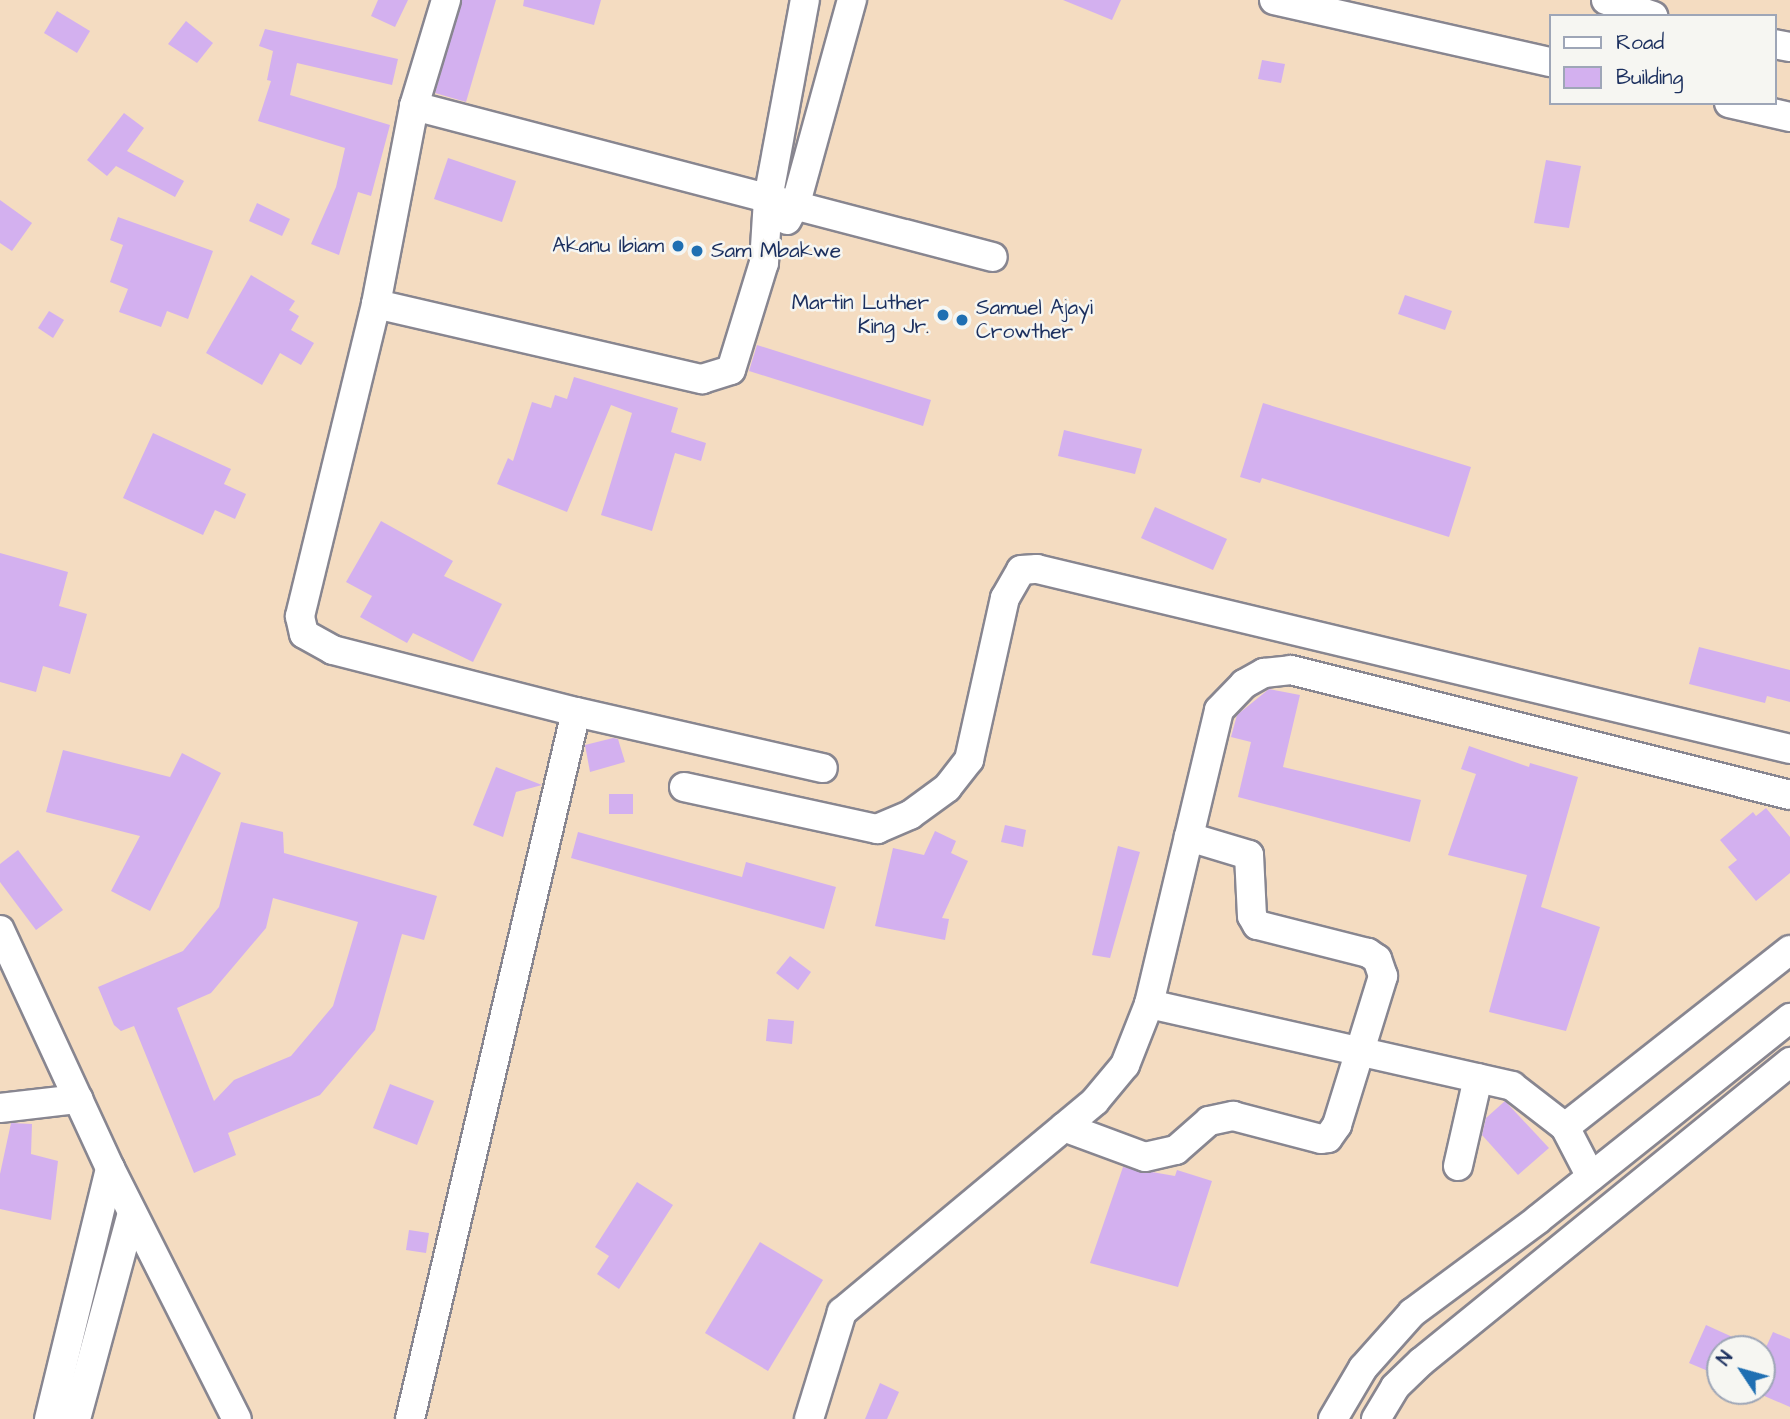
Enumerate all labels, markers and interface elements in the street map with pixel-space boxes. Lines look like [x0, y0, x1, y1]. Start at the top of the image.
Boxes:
legend [1548, 14, 1776, 105]
text: Road [1616, 28, 1664, 57]
text: Building [1616, 63, 1683, 92]
place label: Akanu Ibiam [552, 233, 664, 259]
marker: Akanu Ibiam [670, 238, 686, 254]
place label: Sam Mbakwe [711, 238, 841, 264]
marker: Sam Mbakwe [689, 243, 705, 259]
place label: Martin Luther King Jr. [792, 290, 929, 340]
place label: Samuel Ajayi Crowther [976, 295, 1093, 345]
marker: Martin Luther King Jr. [935, 307, 951, 323]
marker: Samuel Ajayi Crowther [954, 312, 970, 328]
north arrow [1706, 1335, 1776, 1405]
text: N [1711, 1346, 1740, 1371]

